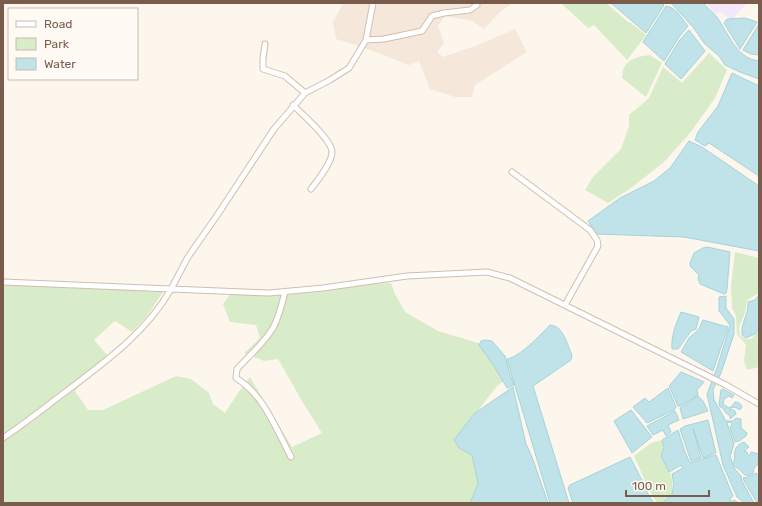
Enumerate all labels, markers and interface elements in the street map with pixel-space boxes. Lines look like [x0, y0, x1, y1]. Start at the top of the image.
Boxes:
legend [8, 8, 138, 80]
text: Road [44, 17, 72, 31]
text: Park [44, 37, 70, 51]
text: Water [44, 57, 76, 71]
scale bar [626, 472, 709, 498]
text: 100 m [632, 479, 666, 493]

